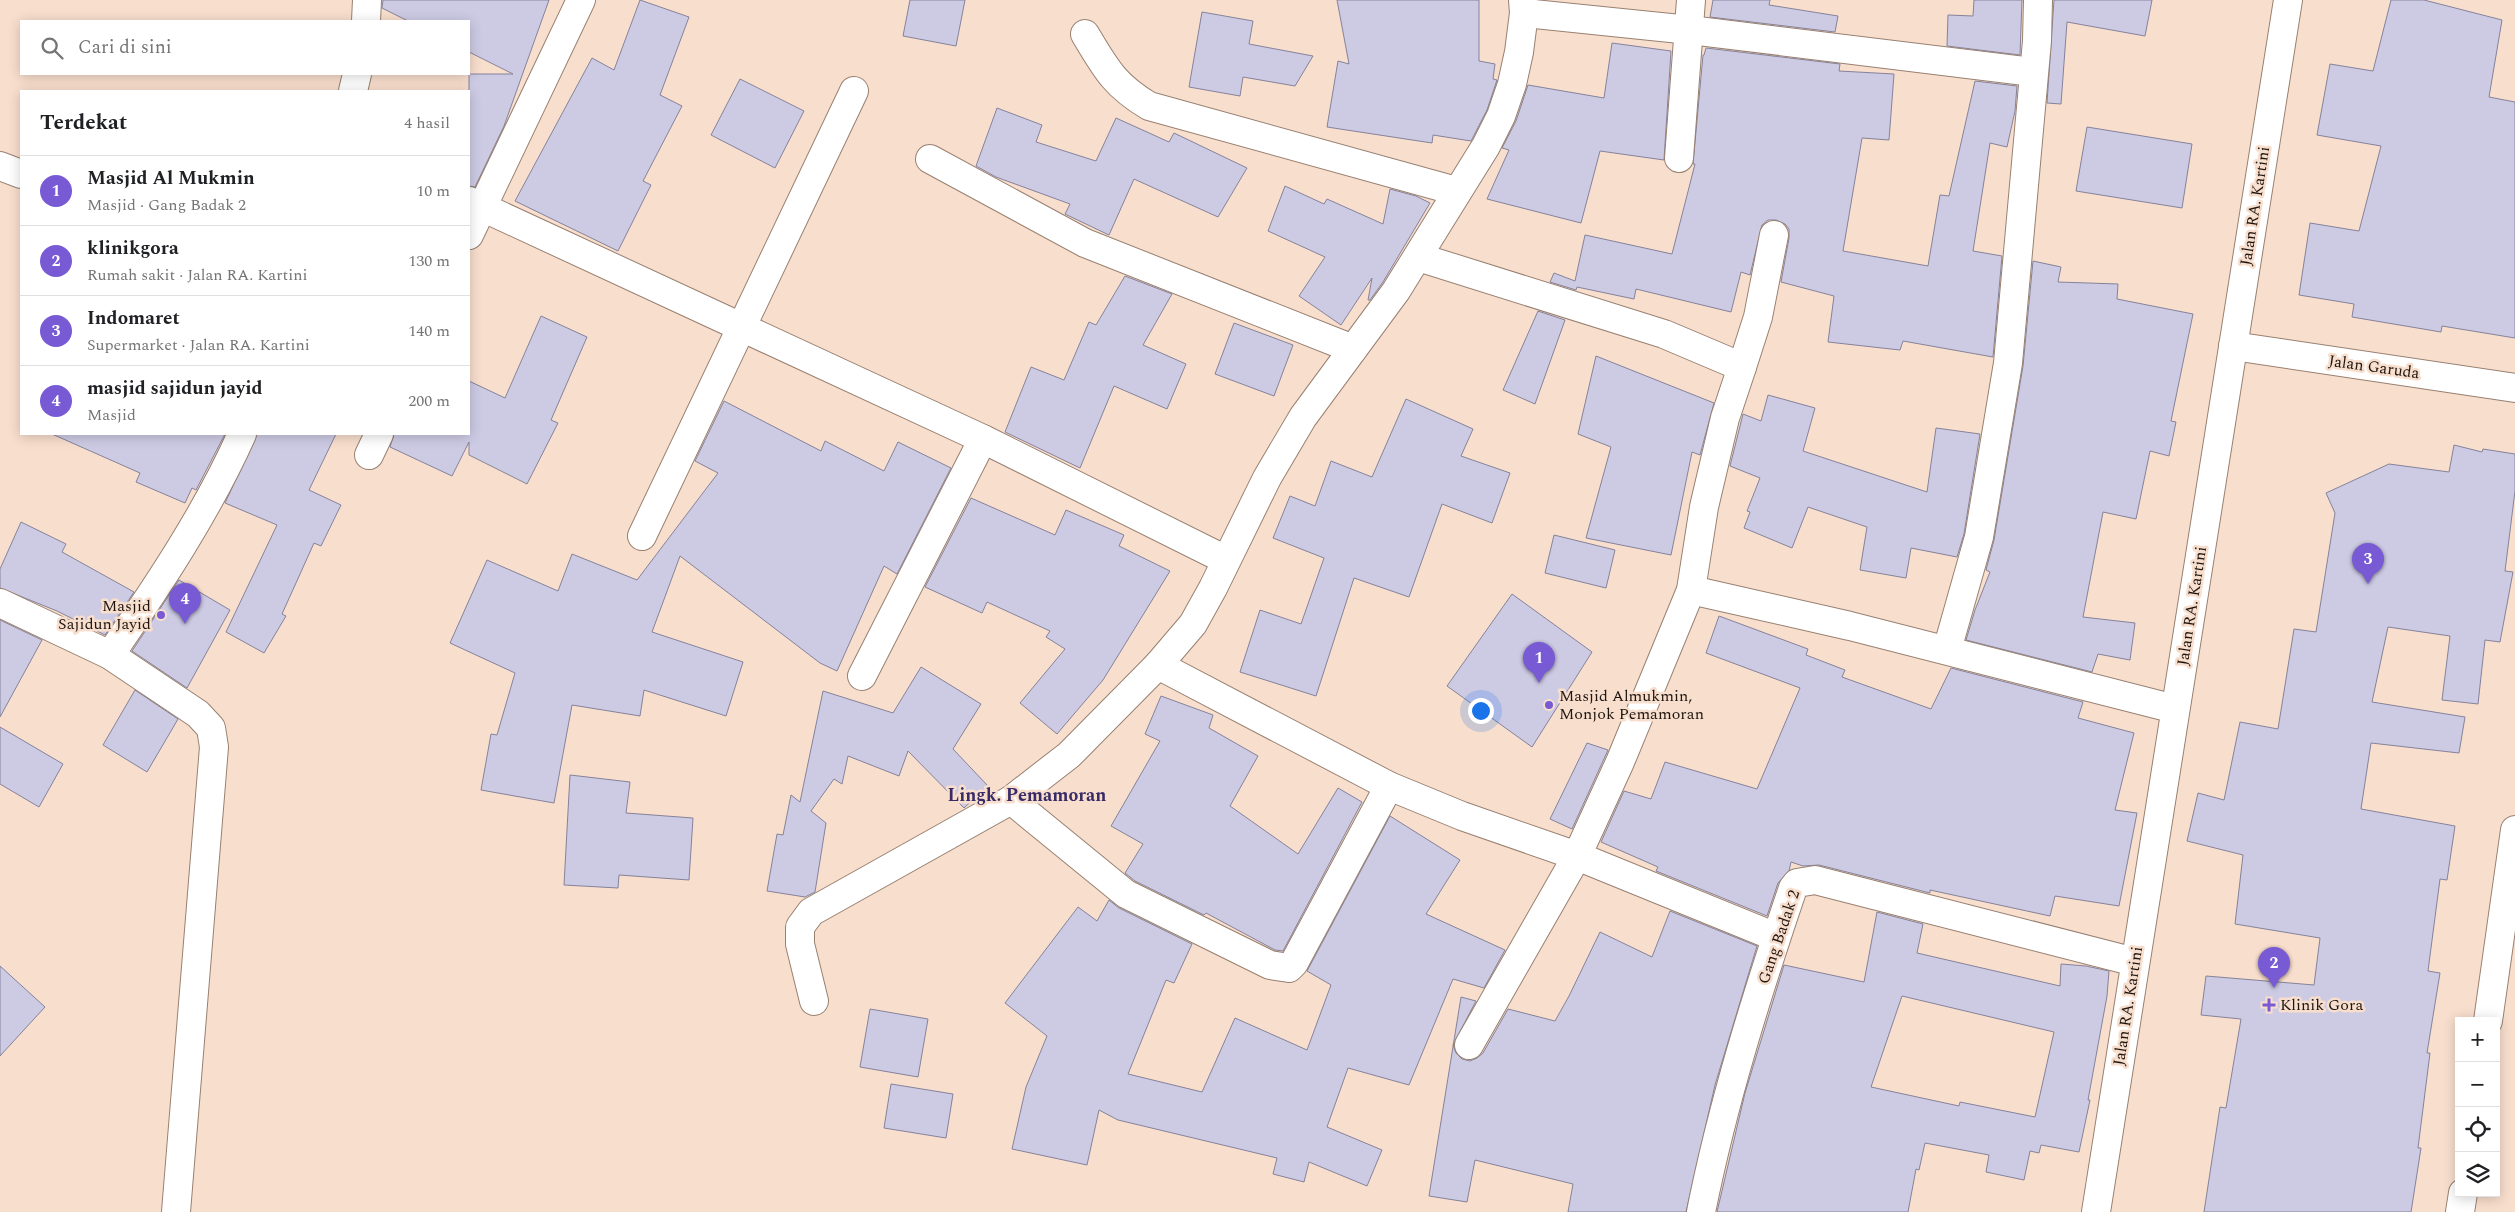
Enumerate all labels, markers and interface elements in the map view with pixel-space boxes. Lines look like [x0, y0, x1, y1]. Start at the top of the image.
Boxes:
search box [20, 20, 470, 75]
text: Cari di sini [78, 33, 172, 62]
icon: search [38, 34, 66, 62]
text: Terdekat [40, 107, 127, 139]
text: 4 hasil [404, 111, 450, 135]
street label: Jalan RA. Kartini [2234, 145, 2276, 267]
text: Masjid Al Mukmin [87, 164, 255, 193]
text: 1 [52, 179, 60, 203]
text: 10 m [416, 179, 450, 203]
text: Masjid · Gang Badak 2 [87, 193, 246, 217]
text: klinikgora [87, 234, 179, 263]
text: 2 [52, 249, 60, 273]
text: 130 m [408, 249, 450, 273]
text: Rumah sakit · Jalan RA. Kartini [87, 263, 307, 287]
text: Indomaret [87, 304, 180, 333]
text: 3 [52, 319, 60, 343]
text: 140 m [408, 319, 450, 343]
text: Supermarket · Jalan RA. Kartini [87, 333, 310, 357]
street label: Jalan Garuda [2327, 349, 2421, 385]
text: masjid sajidun jayid [87, 374, 263, 403]
text: 4 [52, 389, 60, 413]
text: 200 m [408, 389, 450, 413]
text: Masjid [87, 403, 136, 427]
pin: 3 [2352, 543, 2384, 584]
street label: Jalan RA. Kartini [2171, 545, 2213, 667]
pin: 4 [169, 583, 201, 624]
place label: Masjid Sajidun Jayid [58, 594, 151, 636]
marker: Masjid Sajidun Jayid [155, 609, 167, 621]
pin: 1 [1523, 642, 1555, 683]
place label: Masjid Almukmin, Monjok Pemamoran [1559, 684, 1704, 726]
your location [1468, 698, 1494, 724]
marker: Masjid Almukmin, Monjok Pemamoran [1543, 699, 1555, 711]
district label: Lingk. Pemamoran [948, 782, 1106, 809]
street label: Gang Badak 2 [1752, 887, 1806, 987]
street label: Jalan RA. Kartini [2107, 945, 2149, 1067]
pin: 2 [2258, 947, 2290, 988]
place label: Klinik Gora [2280, 993, 2364, 1017]
marker: Klinik Gora [2262, 998, 2276, 1012]
map controls [2455, 1017, 2500, 1197]
button: + [2455, 1017, 2500, 1062]
button: − [2455, 1062, 2500, 1107]
button: locate [2455, 1107, 2500, 1152]
button: layers [2455, 1152, 2500, 1197]

